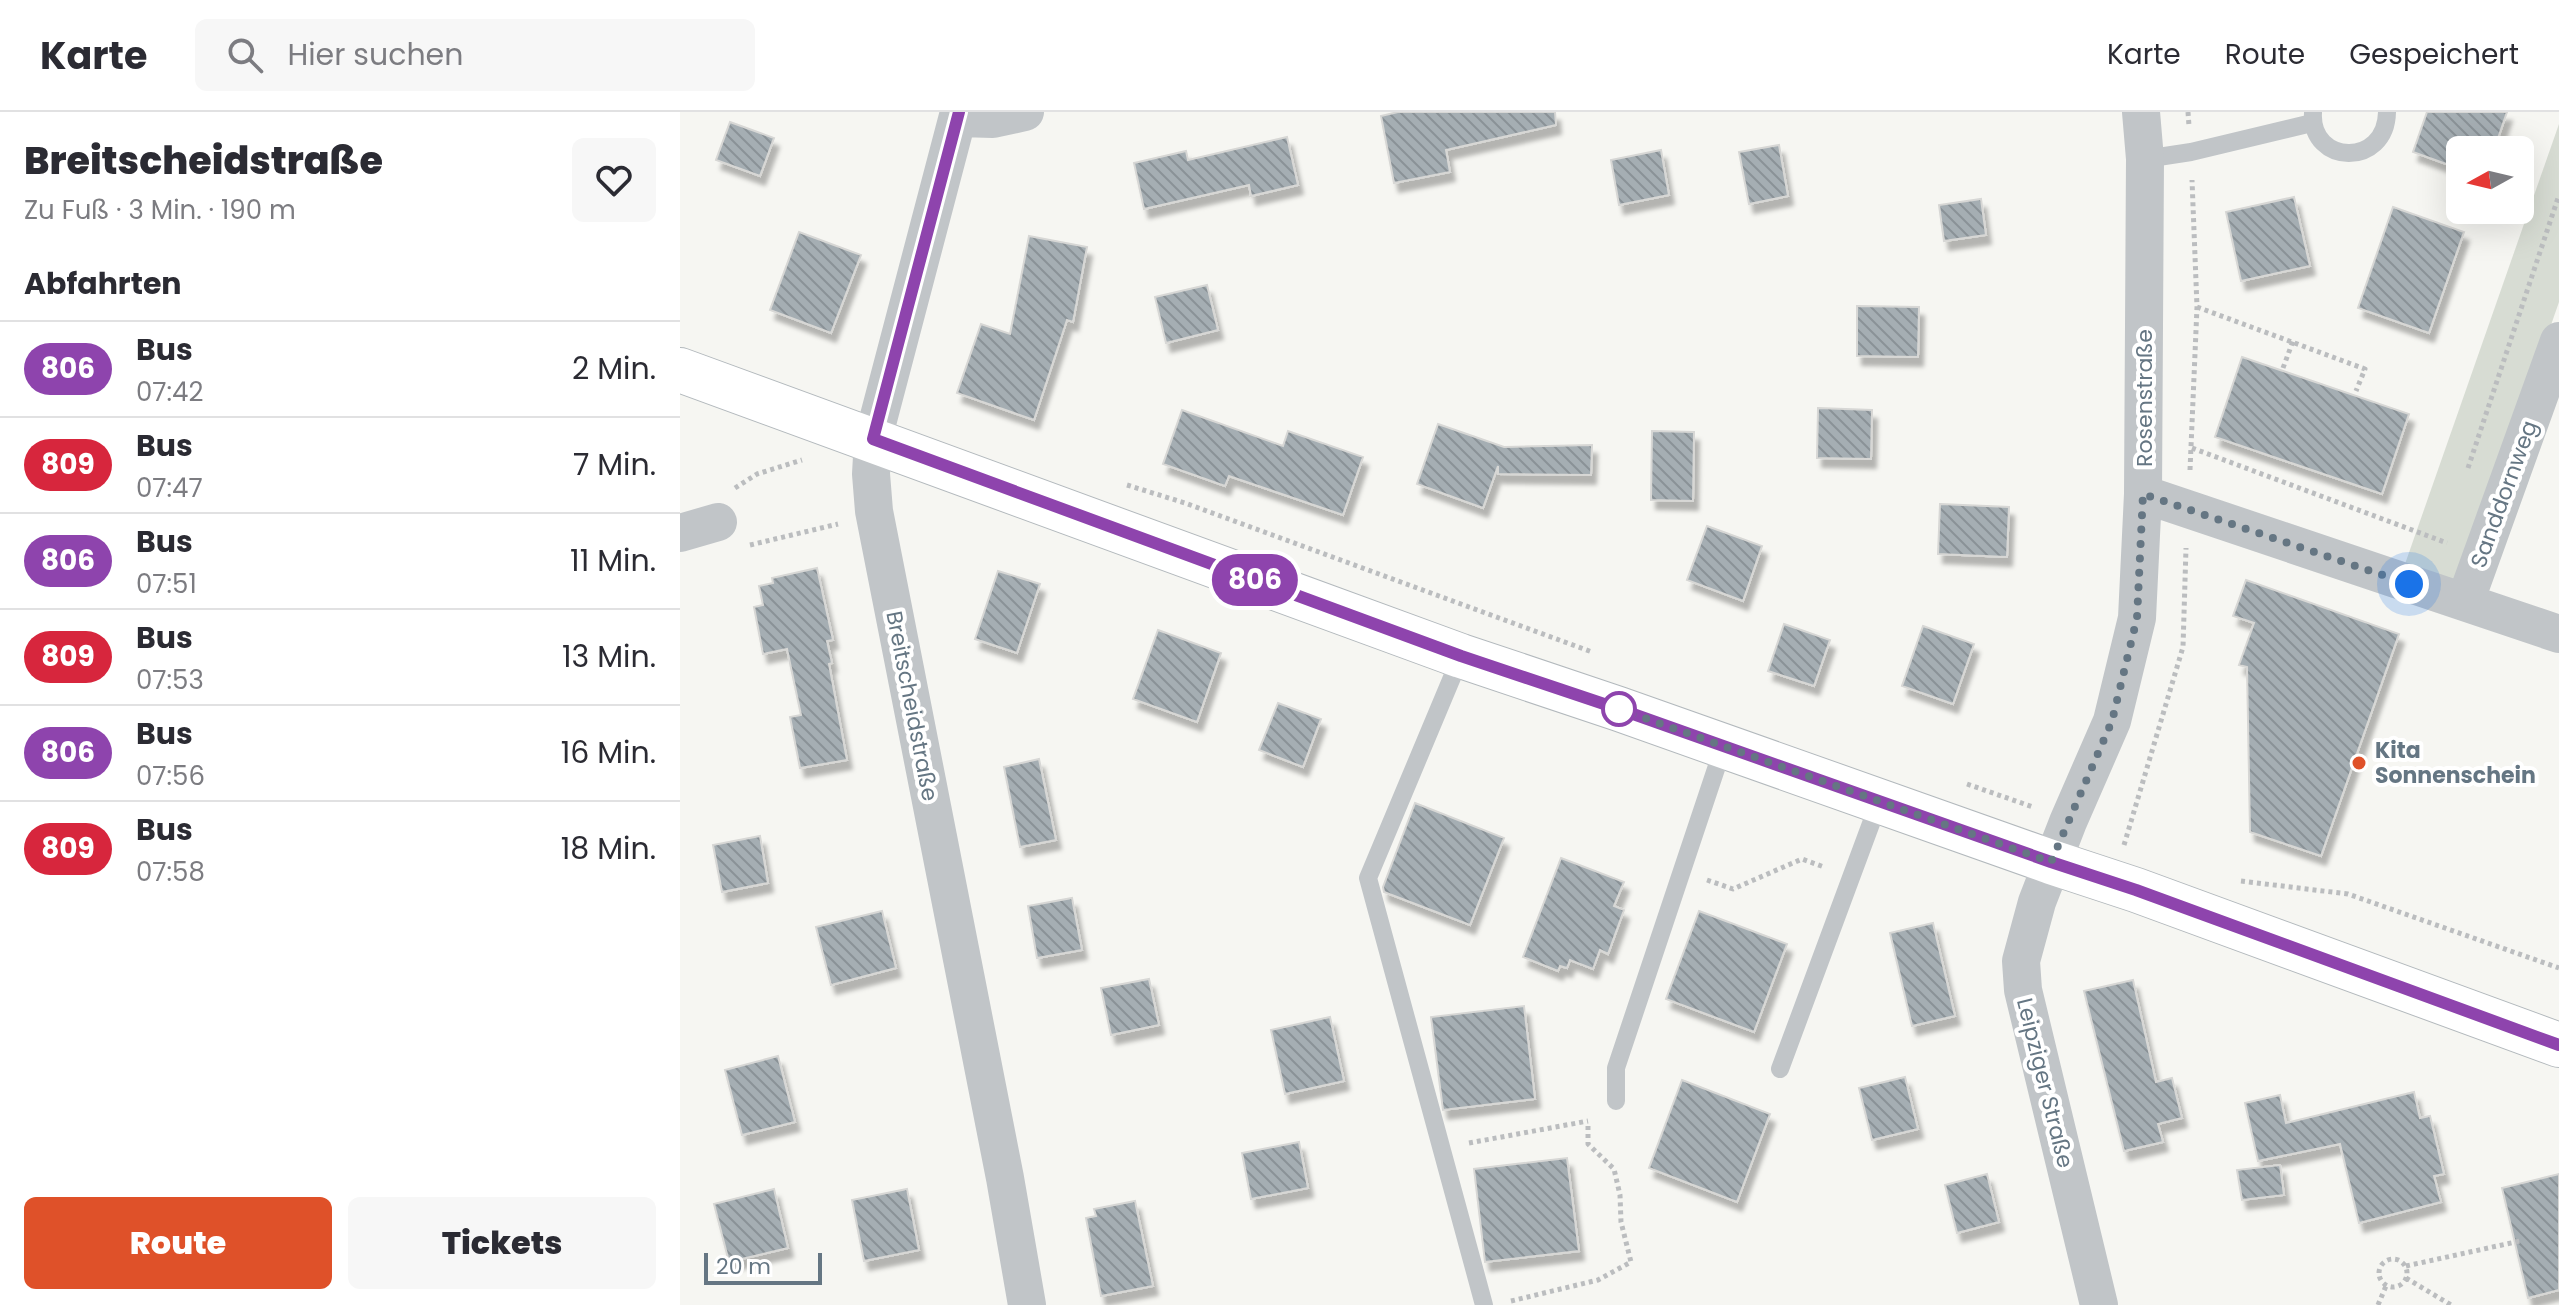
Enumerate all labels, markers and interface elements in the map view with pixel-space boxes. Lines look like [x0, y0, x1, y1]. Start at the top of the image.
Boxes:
search box [195, 19, 755, 91]
text: Karte [40, 29, 147, 82]
icon: search [223, 33, 267, 77]
text: Hier suchen [287, 33, 463, 76]
text: Karte [2107, 35, 2181, 74]
text: Route [2225, 35, 2305, 74]
text: Gespeichert [2349, 35, 2519, 74]
text: Breitscheidstraße [24, 134, 383, 187]
north arrow [2446, 136, 2534, 224]
map controls [2446, 136, 2534, 224]
button: heart [572, 138, 656, 222]
text: Zu Fuß · 3 Min. · 190 m [24, 192, 296, 228]
text: Abfahrten [24, 262, 182, 305]
text: Bus [136, 328, 193, 371]
street label: Rosenstraße [2129, 329, 2160, 467]
text: 2 Min. [572, 347, 656, 390]
text: 806 [41, 349, 95, 388]
text: 07:42 [136, 374, 203, 410]
street label: Sanddornweg [2463, 416, 2545, 572]
text: Bus [136, 424, 193, 467]
text: 7 Min. [573, 443, 656, 486]
text: 809 [41, 445, 95, 484]
text: 07:47 [136, 470, 203, 506]
text: Bus [136, 520, 193, 563]
text: 11 Min. [570, 539, 656, 582]
text: 806 [41, 541, 95, 580]
line badge: 806 [1209, 554, 1301, 606]
text: 806 [1228, 560, 1282, 599]
your location [2389, 564, 2429, 604]
text: 07:51 [136, 566, 197, 602]
street label: Breitscheidstraße [878, 608, 946, 804]
text: Bus [136, 616, 193, 659]
text: 13 Min. [562, 635, 656, 678]
text: 809 [41, 637, 95, 676]
text: 07:53 [136, 662, 204, 698]
unlabelled marker [1602, 692, 1636, 726]
text: Bus [136, 712, 193, 755]
text: 16 Min. [561, 731, 656, 774]
text: 806 [41, 733, 95, 772]
place label: Kita Sonnenschein [2375, 735, 2536, 791]
marker: Kita Sonnenschein [2350, 754, 2368, 772]
text: 07:56 [136, 758, 205, 794]
text: Bus [136, 808, 193, 851]
text: 18 Min. [561, 827, 656, 870]
text: 809 [41, 829, 95, 868]
text: 07:58 [136, 854, 205, 890]
street label: Leipziger Straße [2009, 995, 2081, 1171]
button: Route [24, 1197, 332, 1289]
button: Tickets [348, 1197, 656, 1289]
scale bar [704, 1249, 822, 1285]
text: 20 m [716, 1251, 771, 1282]

